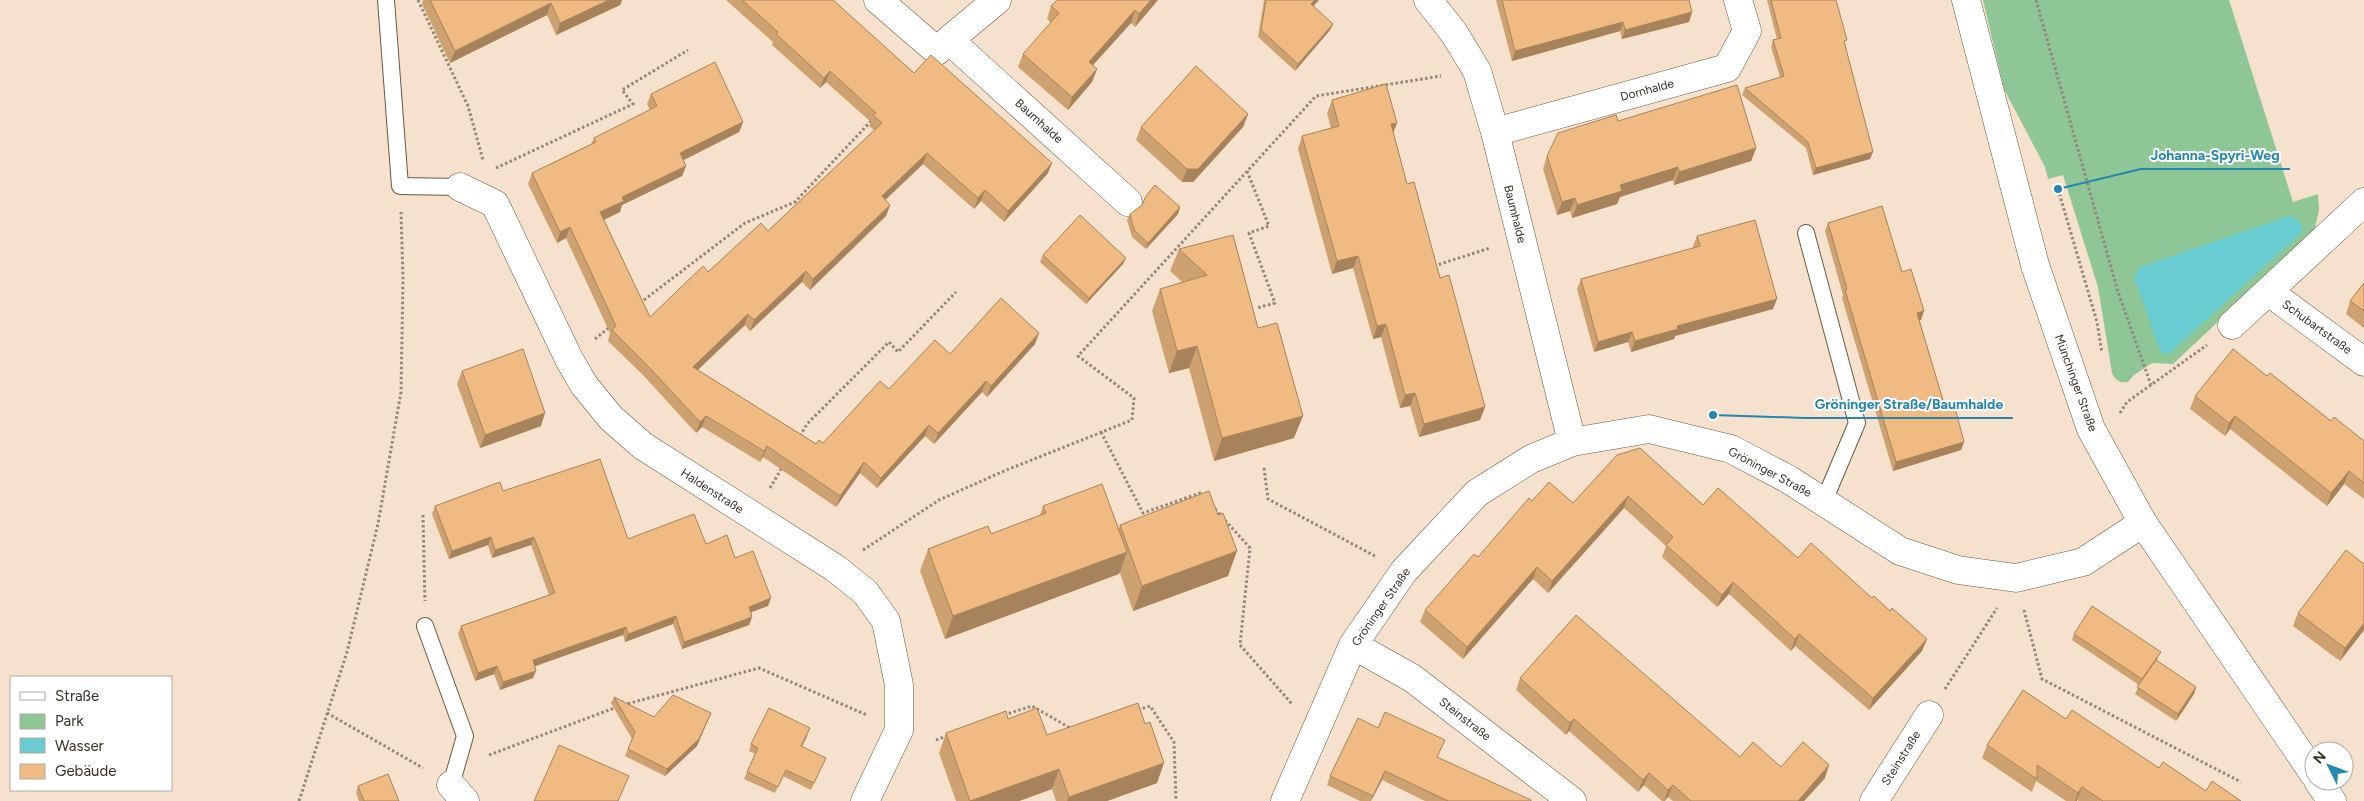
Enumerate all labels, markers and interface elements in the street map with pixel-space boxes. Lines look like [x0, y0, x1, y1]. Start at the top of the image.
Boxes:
street label: Dornhalde [1619, 76, 1676, 104]
street label: Baumhalde [1012, 96, 1066, 146]
callout: Johanna-Spyri-Weg [2141, 140, 2290, 169]
text: Johanna-Spyri-Weg [2150, 147, 2280, 164]
street label: Baumhalde [1501, 183, 1529, 245]
street label: Schubartstraße [2279, 297, 2355, 357]
street label: Münchinger Straße [2052, 333, 2100, 434]
callout: Gröninger Straße/Baumhalde [1805, 389, 2013, 418]
text: Gröninger Straße/Baumhalde [1815, 396, 2003, 413]
street label: Gröninger Straße [1726, 444, 1814, 500]
street label: Haldenstraße [678, 466, 746, 517]
street label: Gröninger Straße [1349, 565, 1413, 649]
legend [10, 676, 172, 791]
text: Straße [55, 687, 99, 705]
street label: Steinstraße [1436, 695, 1494, 744]
text: Park [55, 712, 84, 730]
street label: Steinstraße [1879, 728, 1923, 788]
text: Wasser [55, 737, 104, 755]
north arrow [2304, 741, 2354, 791]
text: N [2310, 748, 2330, 767]
text: Gebäude [55, 762, 116, 780]

